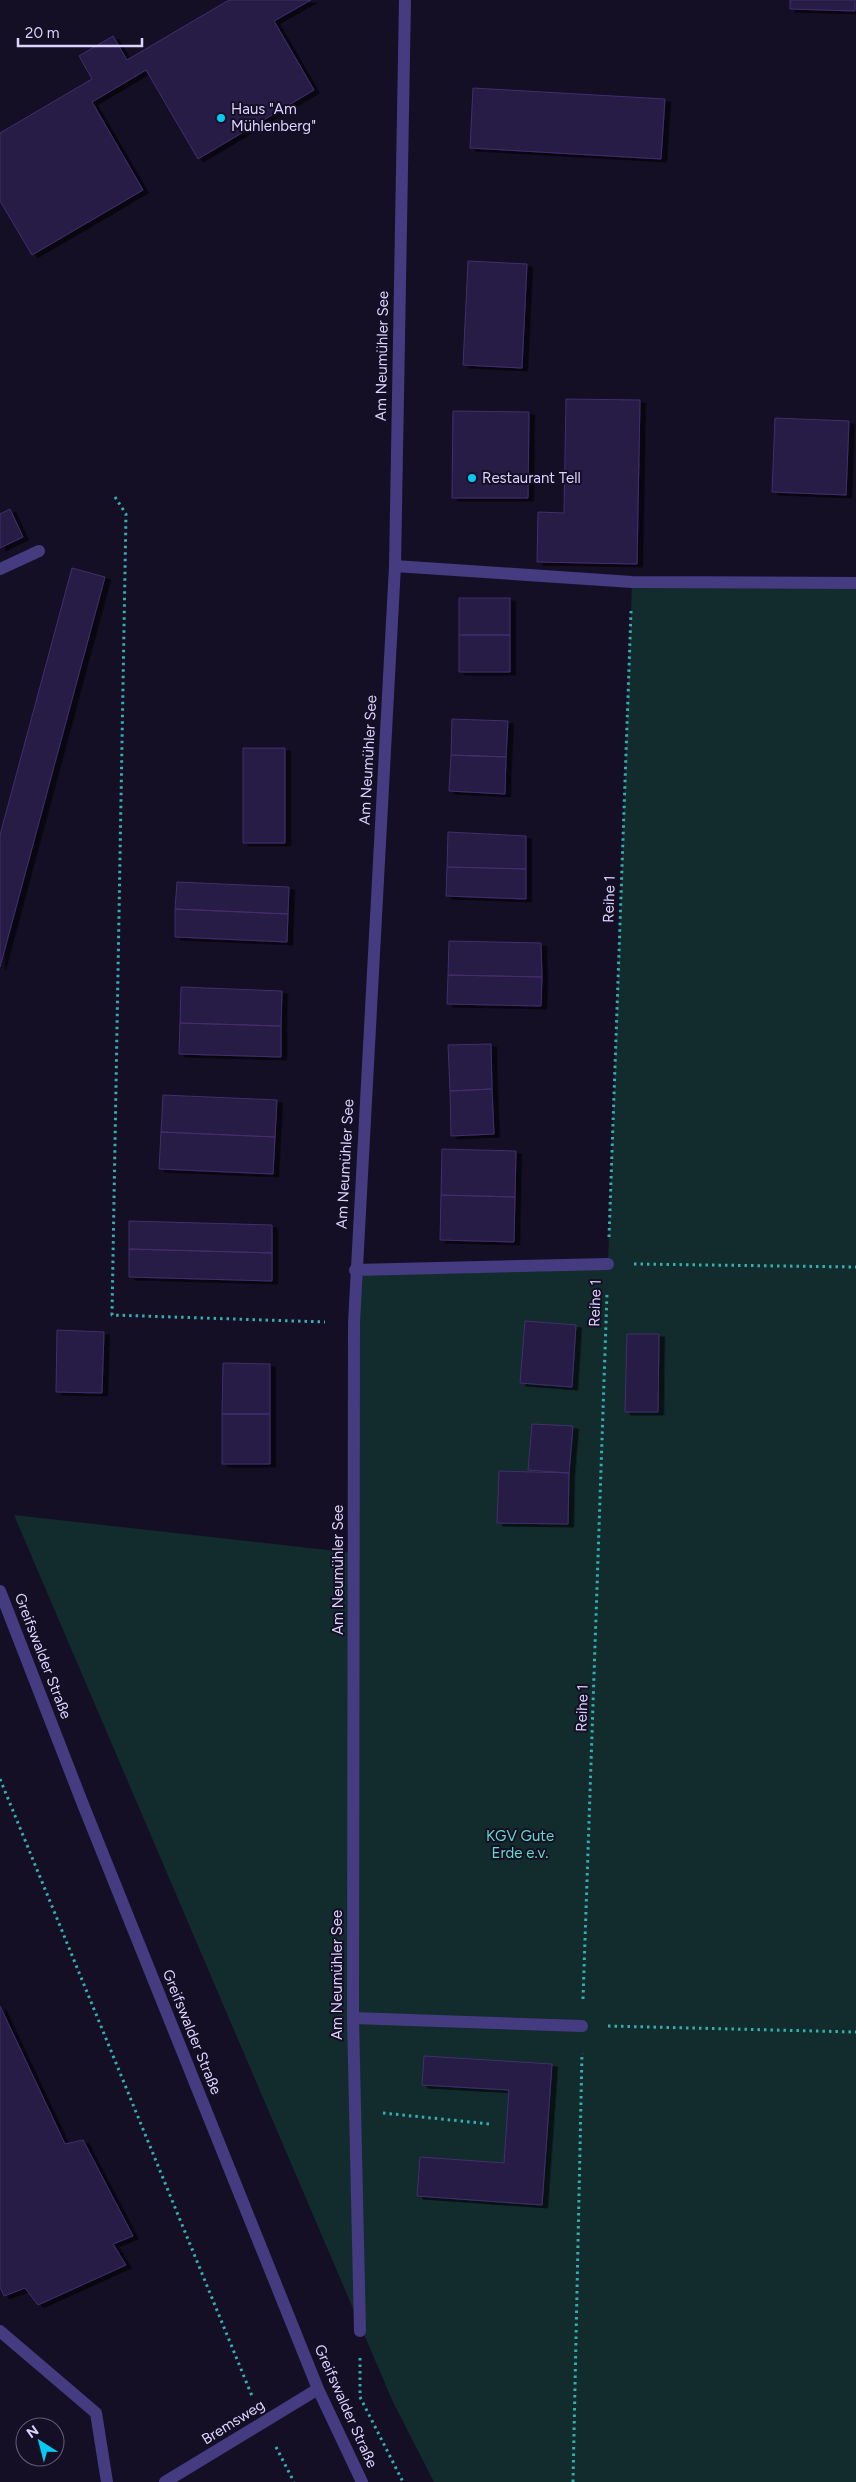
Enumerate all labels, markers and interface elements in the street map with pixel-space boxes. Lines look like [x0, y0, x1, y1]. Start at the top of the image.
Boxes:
scale bar [18, 15, 141, 47]
text: 20 m [25, 24, 59, 42]
place label: Haus "Am Mühlenberg" [231, 100, 316, 135]
marker: Haus "Am Mühlenberg" [215, 112, 227, 124]
street label: Am Neumühler See [372, 291, 392, 421]
place label: Restaurant Tell [482, 469, 581, 487]
marker: Restaurant Tell [466, 472, 478, 484]
street label: Am Neumühler See [356, 695, 380, 825]
street label: Reihe 1 [599, 875, 619, 923]
street label: Am Neumühler See [333, 1099, 357, 1229]
street label: Reihe 1 [585, 1279, 605, 1327]
street label: Am Neumühler See [329, 1505, 347, 1635]
street label: Greifswalder Straße [11, 1591, 75, 1721]
street label: Reihe 1 [572, 1684, 592, 1732]
park label: KGV Gute Erde e.v. [486, 1827, 554, 1862]
street label: Am Neumühler See [328, 1910, 346, 2040]
street label: Greifswalder Straße [159, 1967, 225, 2097]
street label: Greifswalder Straße [311, 2341, 381, 2471]
street label: Bremsweg [198, 2396, 268, 2448]
north arrow [15, 2417, 65, 2467]
text: N [23, 2422, 42, 2442]

